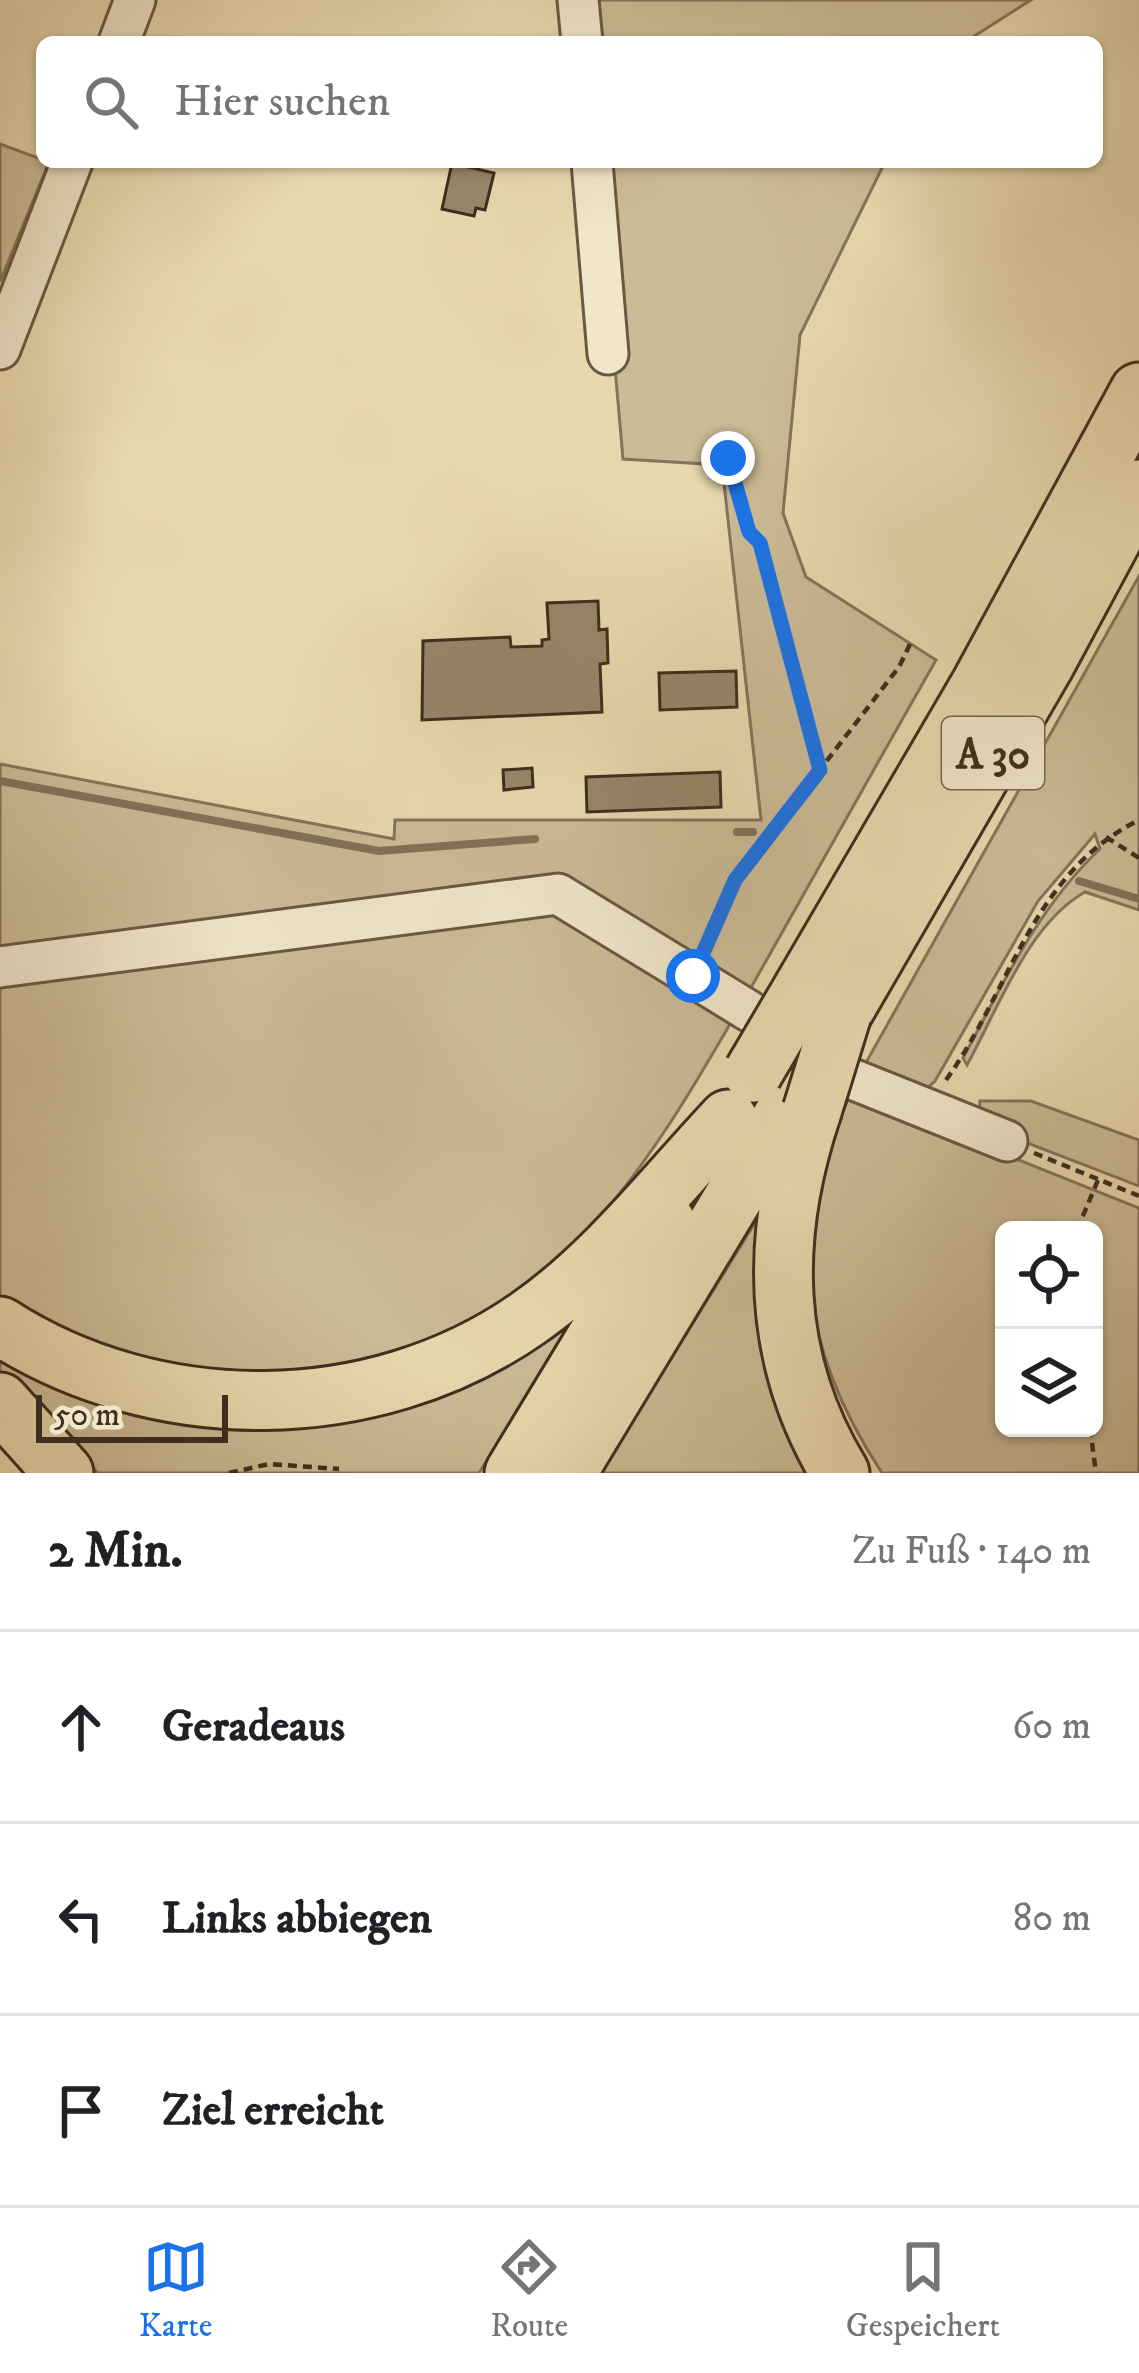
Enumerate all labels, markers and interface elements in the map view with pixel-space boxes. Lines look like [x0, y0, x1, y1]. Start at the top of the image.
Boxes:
search box [36, 36, 1103, 168]
icon: search [78, 69, 144, 135]
text: Hier suchen [174, 74, 390, 130]
route end [701, 431, 755, 485]
road number: A 30 [942, 717, 1044, 789]
route start [666, 949, 720, 1003]
map controls [995, 1221, 1103, 1437]
button: locate [995, 1221, 1103, 1329]
button: layers [995, 1329, 1103, 1437]
scale bar [36, 1389, 228, 1442]
text: 50 m [54, 1395, 120, 1436]
text: 2 Min. [48, 1519, 182, 1583]
text: Zu Fuß · 140 m [852, 1527, 1091, 1576]
icon: ahead [48, 1694, 114, 1760]
text: Geradeaus [162, 1699, 345, 1755]
text: 60 m [1012, 1702, 1091, 1751]
icon: left [48, 1886, 114, 1952]
text: Links abbiegen [162, 1891, 432, 1947]
text: 80 m [1013, 1894, 1091, 1943]
icon: arrive [48, 2078, 114, 2144]
text: Ziel erreicht [162, 2083, 384, 2139]
tab: Karte [139, 2234, 213, 2347]
tab: Route [490, 2234, 568, 2347]
tab: Gespeichert [846, 2234, 1000, 2347]

